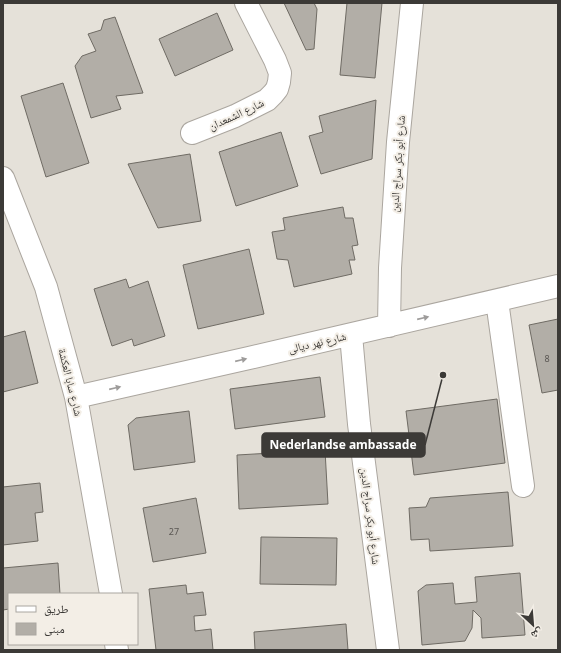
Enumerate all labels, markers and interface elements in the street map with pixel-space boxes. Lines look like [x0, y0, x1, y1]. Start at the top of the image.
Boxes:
street label: شارع الشمعدان [206, 95, 266, 133]
street label: شارع أبو بكر سراج الدين [386, 115, 408, 213]
one-way arrow [416, 314, 429, 320]
street label: شارع نهر ديالى [286, 328, 348, 356]
street label: شارع سابا العكشة [55, 347, 87, 417]
house number: 8 [544, 352, 550, 365]
one-way arrow [235, 357, 248, 363]
one-way arrow [108, 385, 121, 391]
callout: Nederlandse ambassade [262, 433, 425, 457]
text: Nederlandse ambassade [269, 436, 417, 453]
street label: شارع أبو بكر سراج الدين [358, 467, 384, 565]
house number: 27 [169, 525, 179, 538]
legend [8, 593, 138, 645]
text: طريق [44, 600, 69, 617]
north arrow [513, 605, 553, 645]
text: مبنى [44, 620, 65, 637]
text: ش [528, 624, 546, 644]

